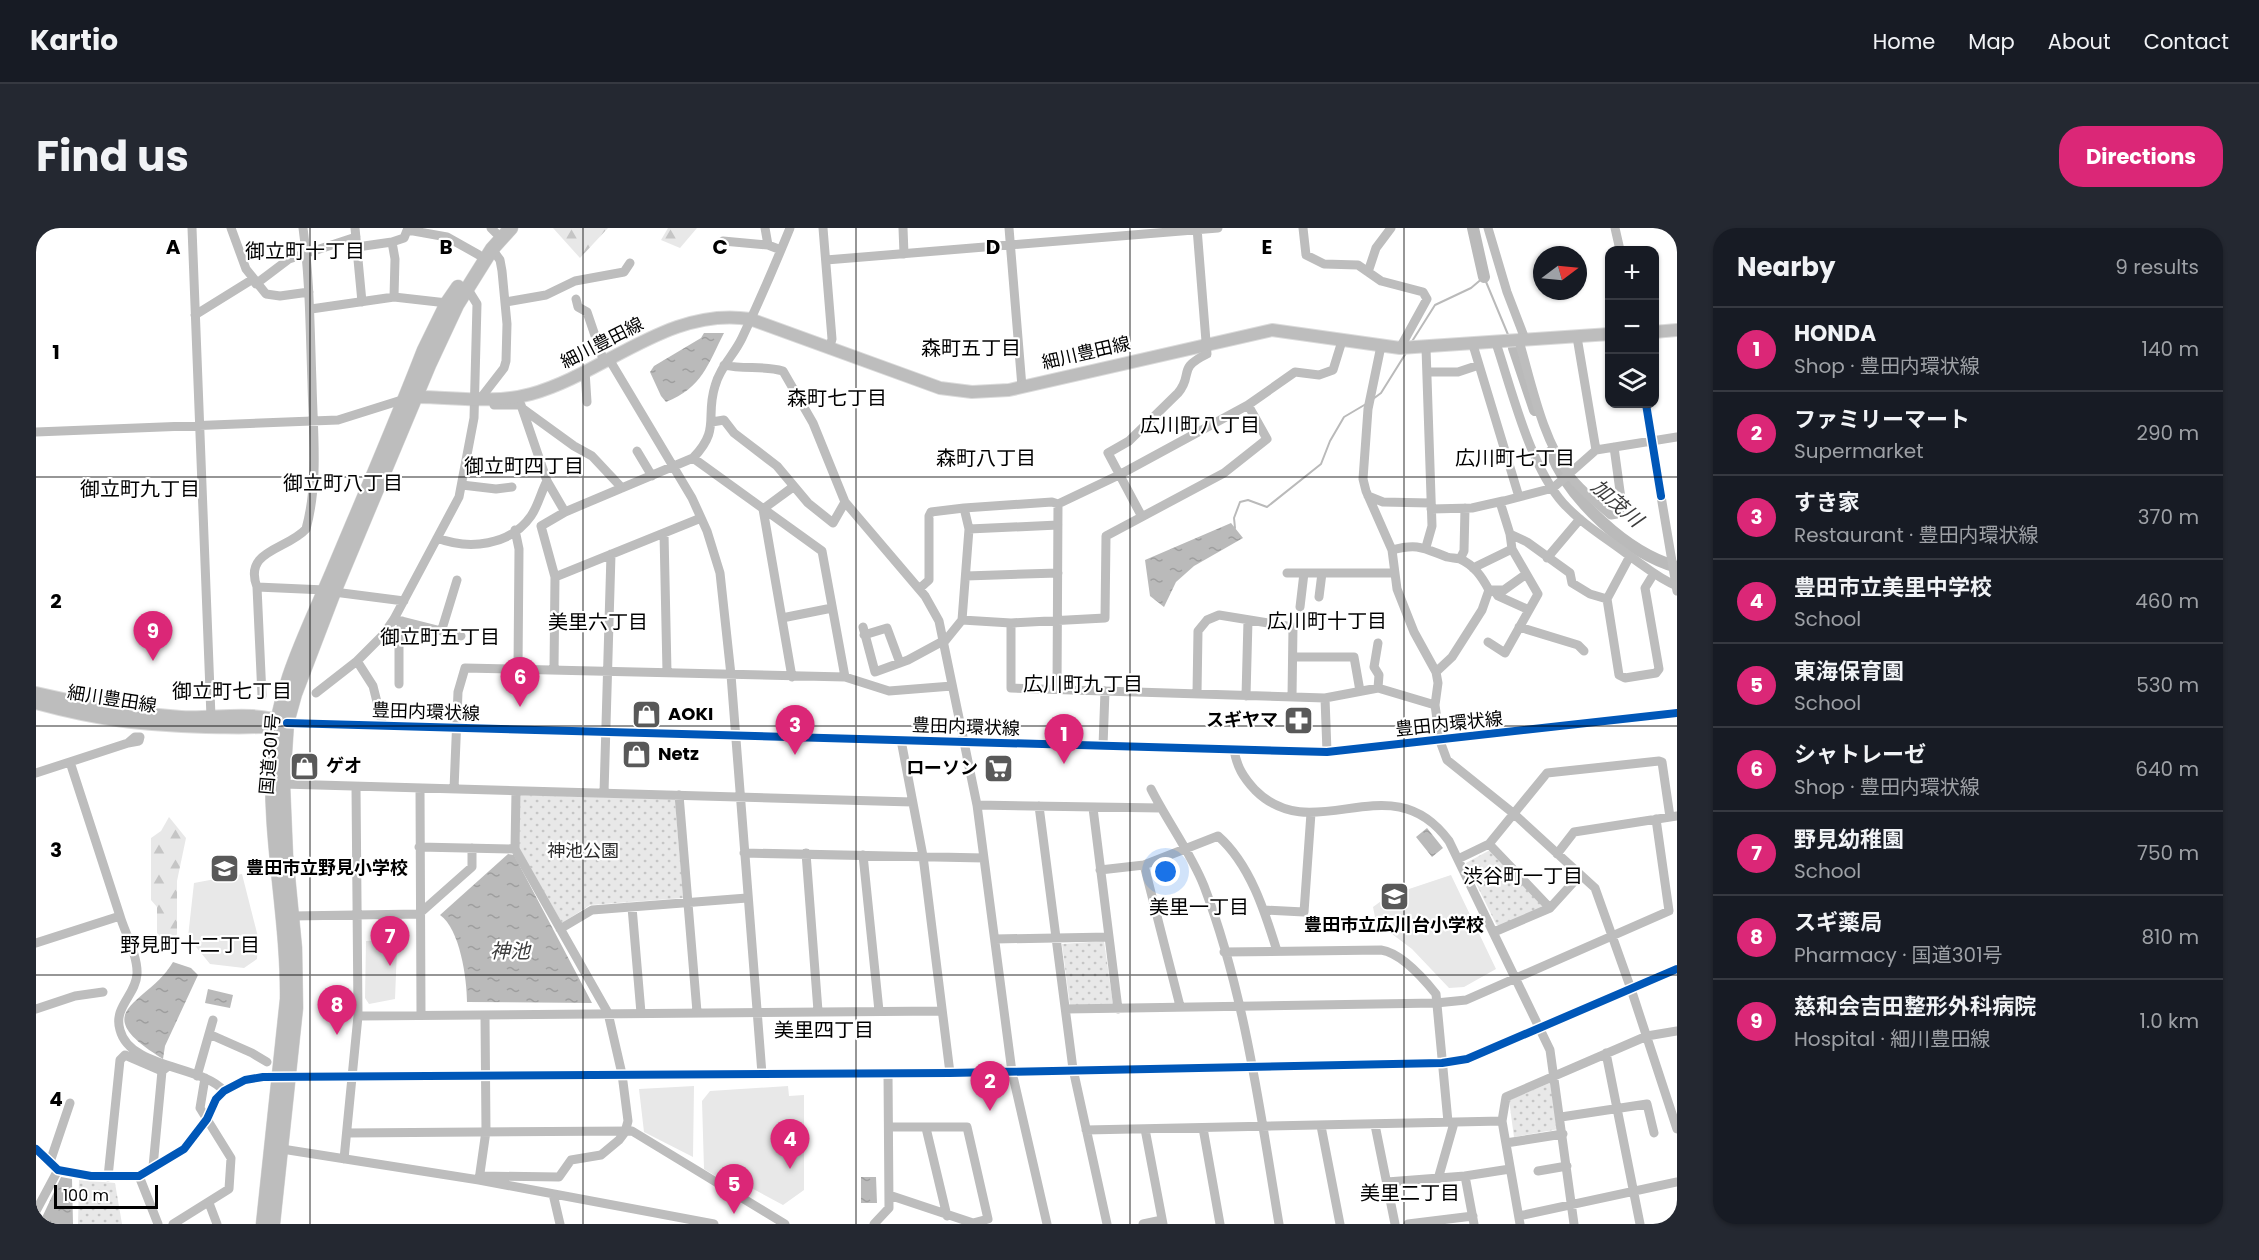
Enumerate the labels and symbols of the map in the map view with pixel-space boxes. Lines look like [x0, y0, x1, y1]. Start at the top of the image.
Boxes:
text: A [166, 233, 181, 261]
text: B [439, 233, 453, 261]
text: C [712, 233, 728, 261]
text: D [986, 233, 1000, 261]
text: E [1262, 233, 1272, 261]
district label: 御立町十丁目 [245, 237, 365, 265]
north arrow [1533, 246, 1587, 300]
street label: 細川豊田線 [556, 311, 648, 374]
street label: 細川豊田線 [1039, 330, 1133, 375]
district label: 森町五丁目 [921, 334, 1021, 362]
text: 1 [52, 338, 60, 366]
district label: 森町七丁目 [787, 384, 887, 412]
district label: 広川町八丁目 [1140, 411, 1260, 439]
district label: 森町八丁目 [936, 444, 1036, 472]
district label: 広川町七丁目 [1455, 444, 1575, 472]
district label: 御立町四丁目 [464, 452, 584, 480]
district label: 御立町八丁目 [283, 469, 403, 497]
water label: 加茂川 [1585, 473, 1650, 535]
district label: 御立町九丁目 [80, 475, 200, 503]
text: 2 [50, 587, 62, 615]
district label: 広川町十丁目 [1267, 607, 1387, 635]
district label: 美里六丁目 [548, 608, 648, 636]
pin: 9 [134, 612, 172, 661]
district label: 御立町五丁目 [380, 623, 500, 651]
pin: 6 [500, 658, 540, 707]
district label: 広川町九丁目 [1023, 670, 1143, 698]
district label: 御立町七丁目 [172, 677, 292, 705]
street label: 細川豊田線 [66, 679, 158, 718]
street label: 豊田内環状線 [372, 697, 480, 726]
shop icon: AOKI [631, 698, 663, 730]
place label: AOKI [668, 701, 713, 726]
pharmacy icon: スギヤマ [1283, 704, 1315, 736]
street label: 豊田内環状線 [1394, 705, 1504, 742]
pin: 3 [776, 706, 814, 755]
place label: スギヤマ [1206, 707, 1278, 732]
street label: 国道301号 [253, 712, 286, 796]
street label: 豊田内環状線 [912, 712, 1020, 741]
pin: 1 [1044, 714, 1084, 764]
shop icon: Netz [621, 738, 653, 770]
place label: Netz [658, 741, 699, 766]
shop icon: ゲオ [289, 750, 321, 782]
supermarket icon: ローソン [983, 752, 1015, 784]
place label: ゲオ [326, 753, 362, 778]
place label: ローソン [906, 755, 978, 780]
text: 3 [50, 836, 62, 864]
park label: 神池公園 [547, 838, 619, 863]
school or university icon: 豊田市立野見小学校 [209, 852, 241, 884]
place label: 豊田市立野見小学校 [246, 855, 408, 880]
your location [1151, 857, 1180, 886]
district label: 渋谷町一丁目 [1463, 862, 1583, 890]
school or university icon: 豊田市立広川台小学校 [1378, 880, 1410, 912]
district label: 美里一丁目 [1149, 893, 1249, 921]
place label: 豊田市立広川台小学校 [1304, 912, 1484, 937]
pin: 7 [370, 916, 410, 966]
district label: 野見町十二丁目 [120, 931, 260, 959]
water label: 神池 [490, 937, 532, 965]
pin: 8 [318, 986, 356, 1035]
district label: 美里四丁目 [774, 1016, 874, 1044]
pin: 2 [970, 1062, 1010, 1111]
text: 4 [49, 1085, 63, 1113]
pin: 4 [770, 1120, 810, 1169]
pin: 5 [714, 1164, 754, 1214]
district label: 美里二丁目 [1360, 1179, 1460, 1207]
scale bar [54, 1182, 158, 1210]

